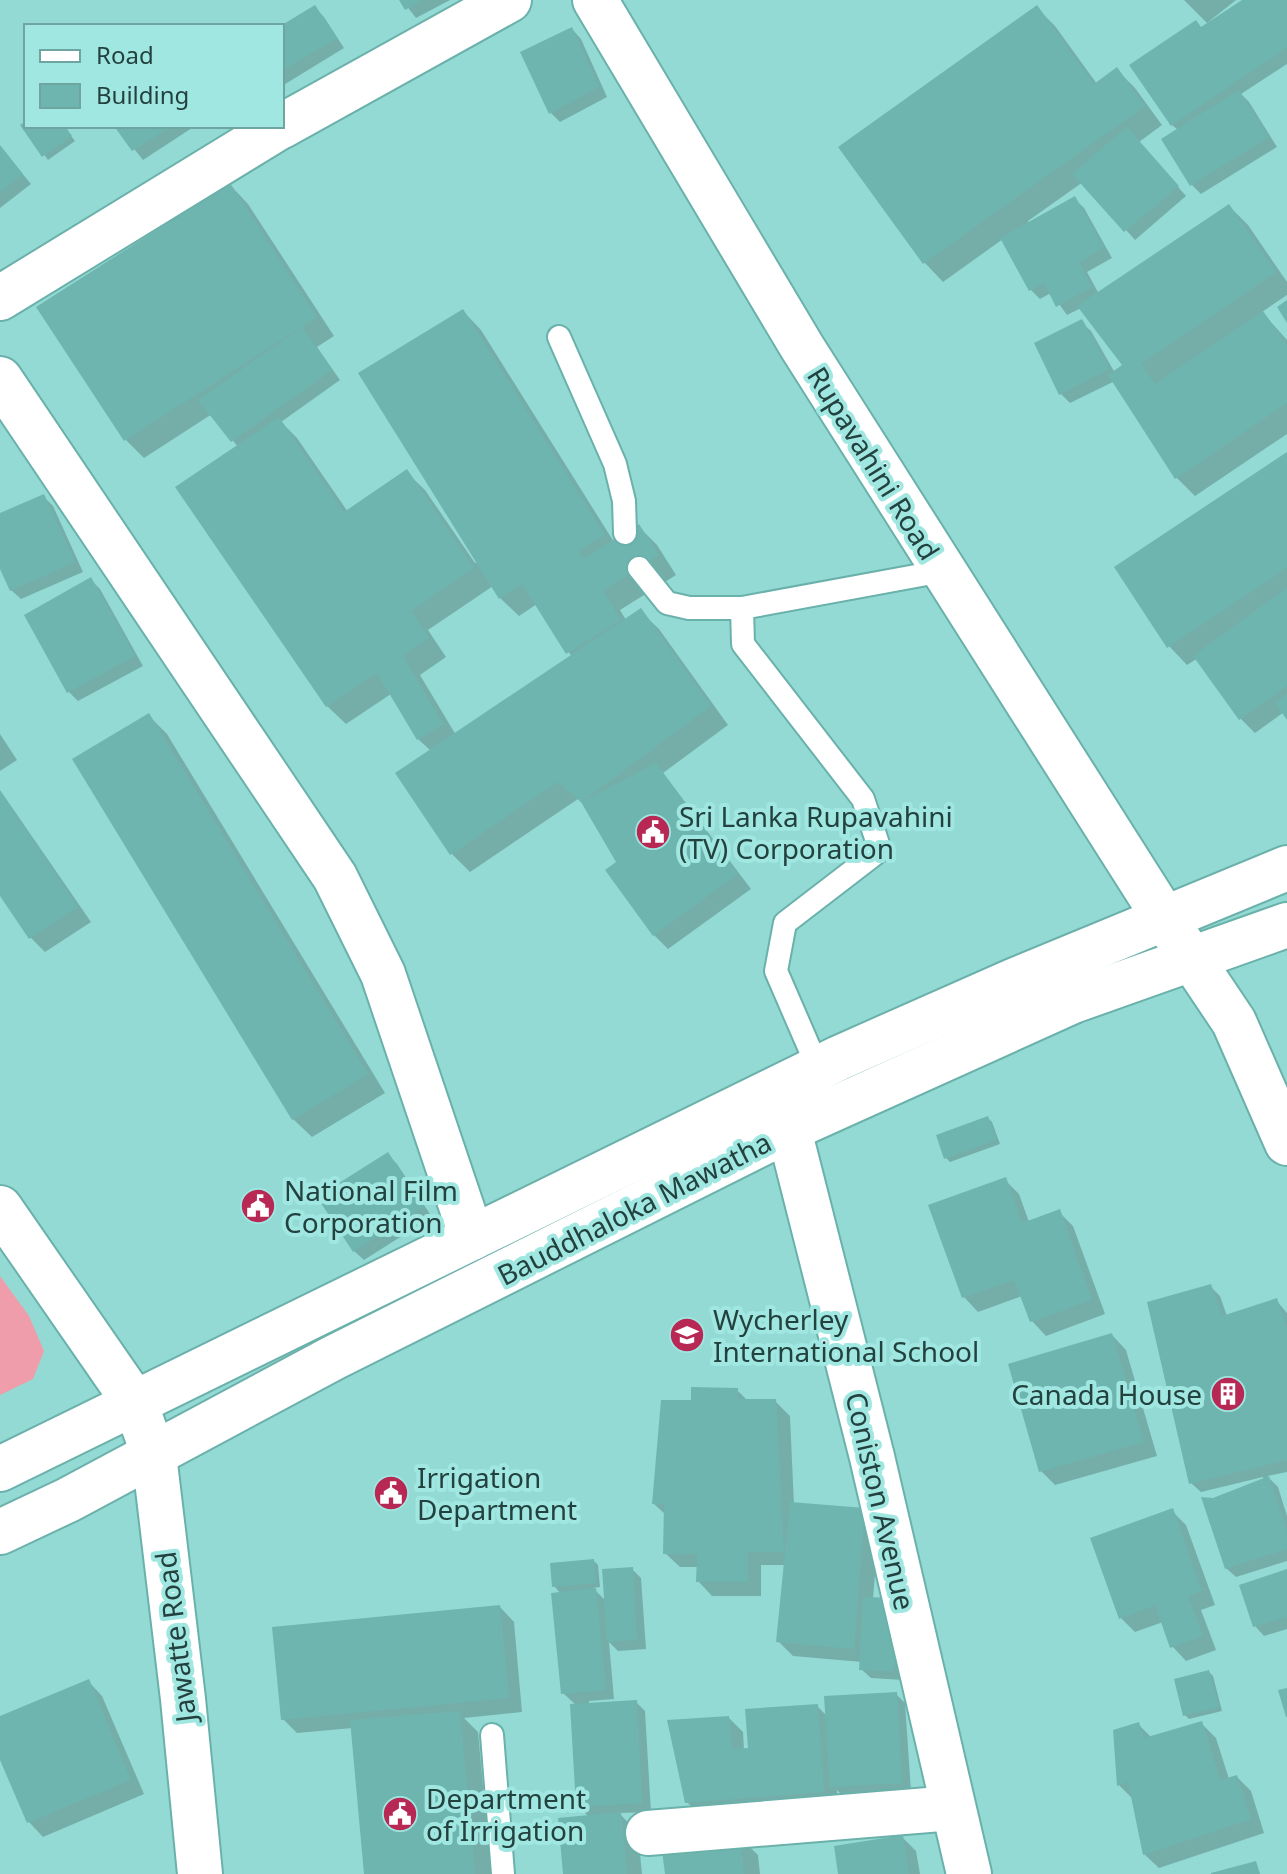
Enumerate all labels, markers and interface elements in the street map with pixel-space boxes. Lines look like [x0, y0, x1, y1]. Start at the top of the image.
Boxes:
legend [24, 24, 284, 128]
text: Road [96, 38, 154, 71]
text: Building [96, 78, 189, 111]
street label: Rupavahini Road [799, 359, 949, 567]
place label: Sri Lanka Rupavahini (TV) Corporation [679, 797, 953, 867]
public building icon: Sri Lanka Rupavahini (TV) Corporation [634, 813, 672, 851]
street label: Bauddhaloka Mawatha [491, 1122, 777, 1294]
place label: National Film Corporation [284, 1171, 458, 1241]
public building icon: National Film Corporation [239, 1187, 277, 1225]
place label: Wycherley International School [713, 1300, 979, 1370]
school or university icon: Wycherley International School [668, 1316, 706, 1354]
place label: Canada House [1011, 1375, 1202, 1413]
building icon: Canada House [1209, 1375, 1247, 1413]
street label: Coniston Avenue [837, 1388, 925, 1614]
place label: Irrigation Department [417, 1458, 577, 1528]
public building icon: Irrigation Department [372, 1474, 410, 1512]
street label: Jawatte Road [146, 1549, 205, 1727]
place label: Department of Irrigation [426, 1779, 586, 1849]
public building icon: Department of Irrigation [381, 1795, 419, 1833]

